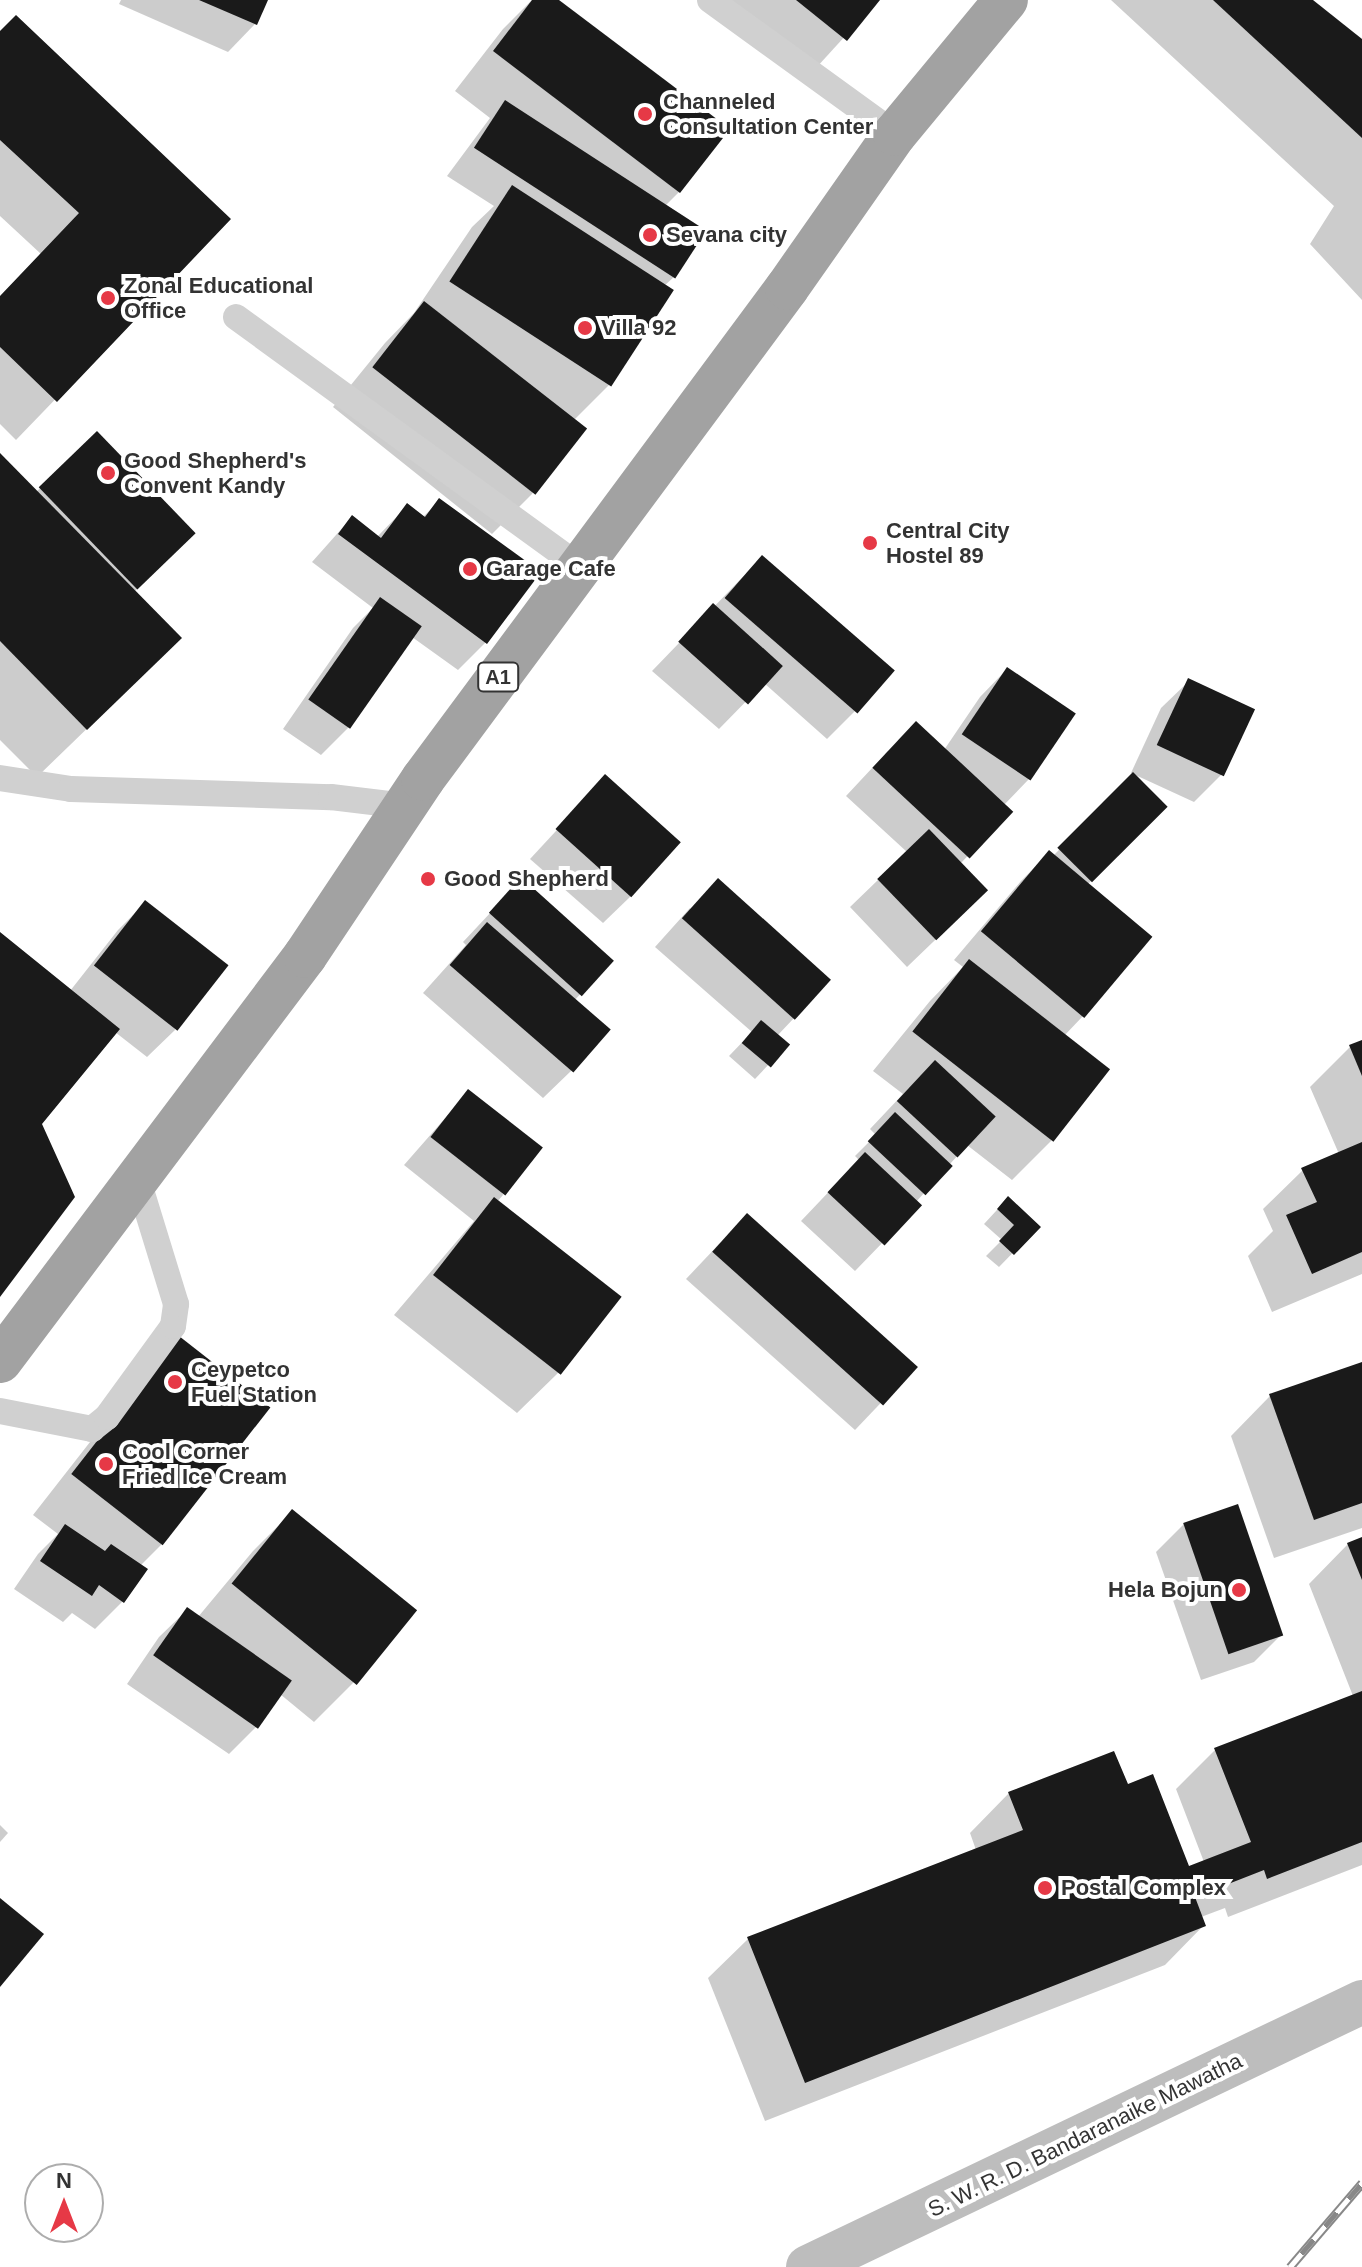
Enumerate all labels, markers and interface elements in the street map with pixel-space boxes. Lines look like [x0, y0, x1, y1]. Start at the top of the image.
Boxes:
place label: Channeled Consultation Center [663, 88, 873, 140]
marker: Channeled Consultation Center [634, 103, 656, 125]
place label: Sevana city [666, 222, 787, 248]
marker: Sevana city [641, 226, 659, 244]
place label: Zonal Educational Office [124, 272, 313, 324]
marker: Zonal Educational Office [99, 289, 117, 307]
place label: Villa 92 [601, 315, 676, 341]
marker: Villa 92 [576, 319, 594, 337]
place label: Good Shepherd's Convent Kandy [124, 447, 306, 498]
marker: Good Shepherd's Convent Kandy [99, 464, 117, 482]
place label: Central City Hostel 89 [886, 517, 1009, 568]
marker: Central City Hostel 89 [861, 534, 879, 552]
place label: Garage Cafe [486, 556, 616, 582]
marker: Garage Cafe [461, 560, 479, 578]
road number: A1 [476, 661, 520, 693]
place label: Good Shepherd [444, 866, 609, 892]
marker: Good Shepherd [419, 870, 437, 888]
place label: Ceypetco Fuel Station [191, 1356, 317, 1408]
marker: Ceypetco Fuel Station [166, 1373, 184, 1391]
place label: Cool Corner Fried Ice Cream [122, 1438, 287, 1490]
marker: Cool Corner Fried Ice Cream [97, 1455, 115, 1473]
place label: Hela Bojun [1108, 1577, 1223, 1603]
marker: Hela Bojun [1230, 1581, 1248, 1599]
place label: Postal Complex [1061, 1875, 1226, 1901]
marker: Postal Complex [1036, 1879, 1054, 1897]
street label: S. W. R. D. Bandaranaike Mawatha [924, 2047, 1246, 2223]
north arrow [24, 2163, 104, 2243]
text: N [56, 2168, 72, 2193]

